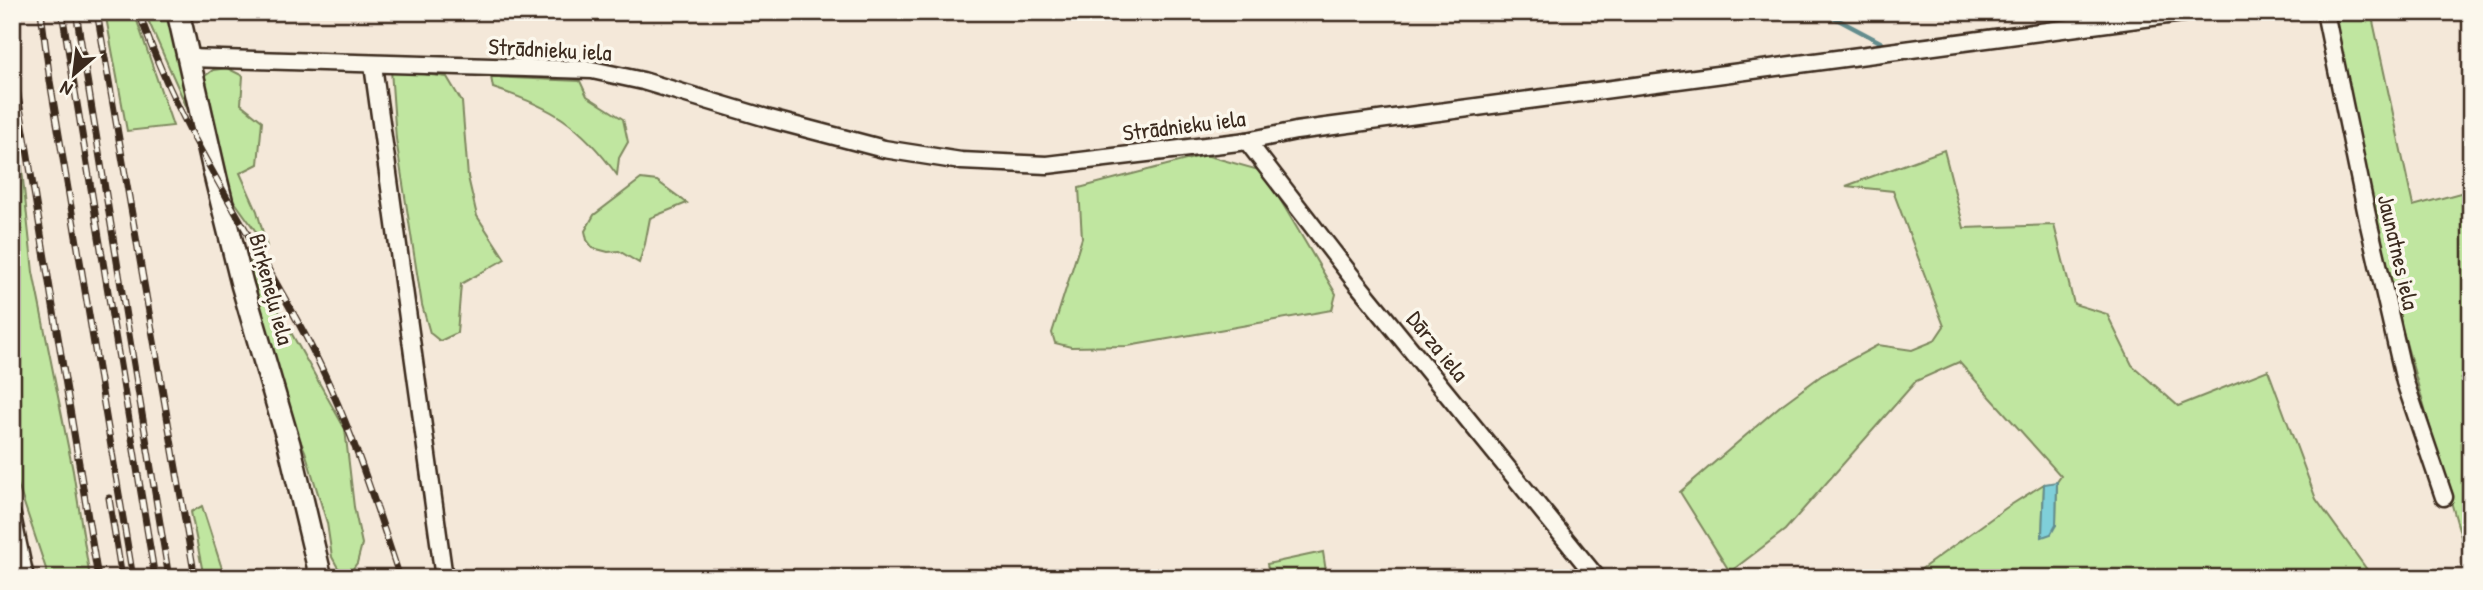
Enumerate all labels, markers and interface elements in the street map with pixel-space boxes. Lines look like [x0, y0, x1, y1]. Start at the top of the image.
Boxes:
street label: Strādnieku iela [488, 30, 612, 68]
north arrow [38, 38, 108, 108]
text: N [55, 75, 77, 103]
street label: Strādnieku iela [1121, 102, 1247, 148]
street label: Jaunatnes iela [2371, 191, 2427, 313]
street label: Birķeneļu iela [242, 230, 302, 348]
street label: Dārza iela [1400, 304, 1476, 388]

